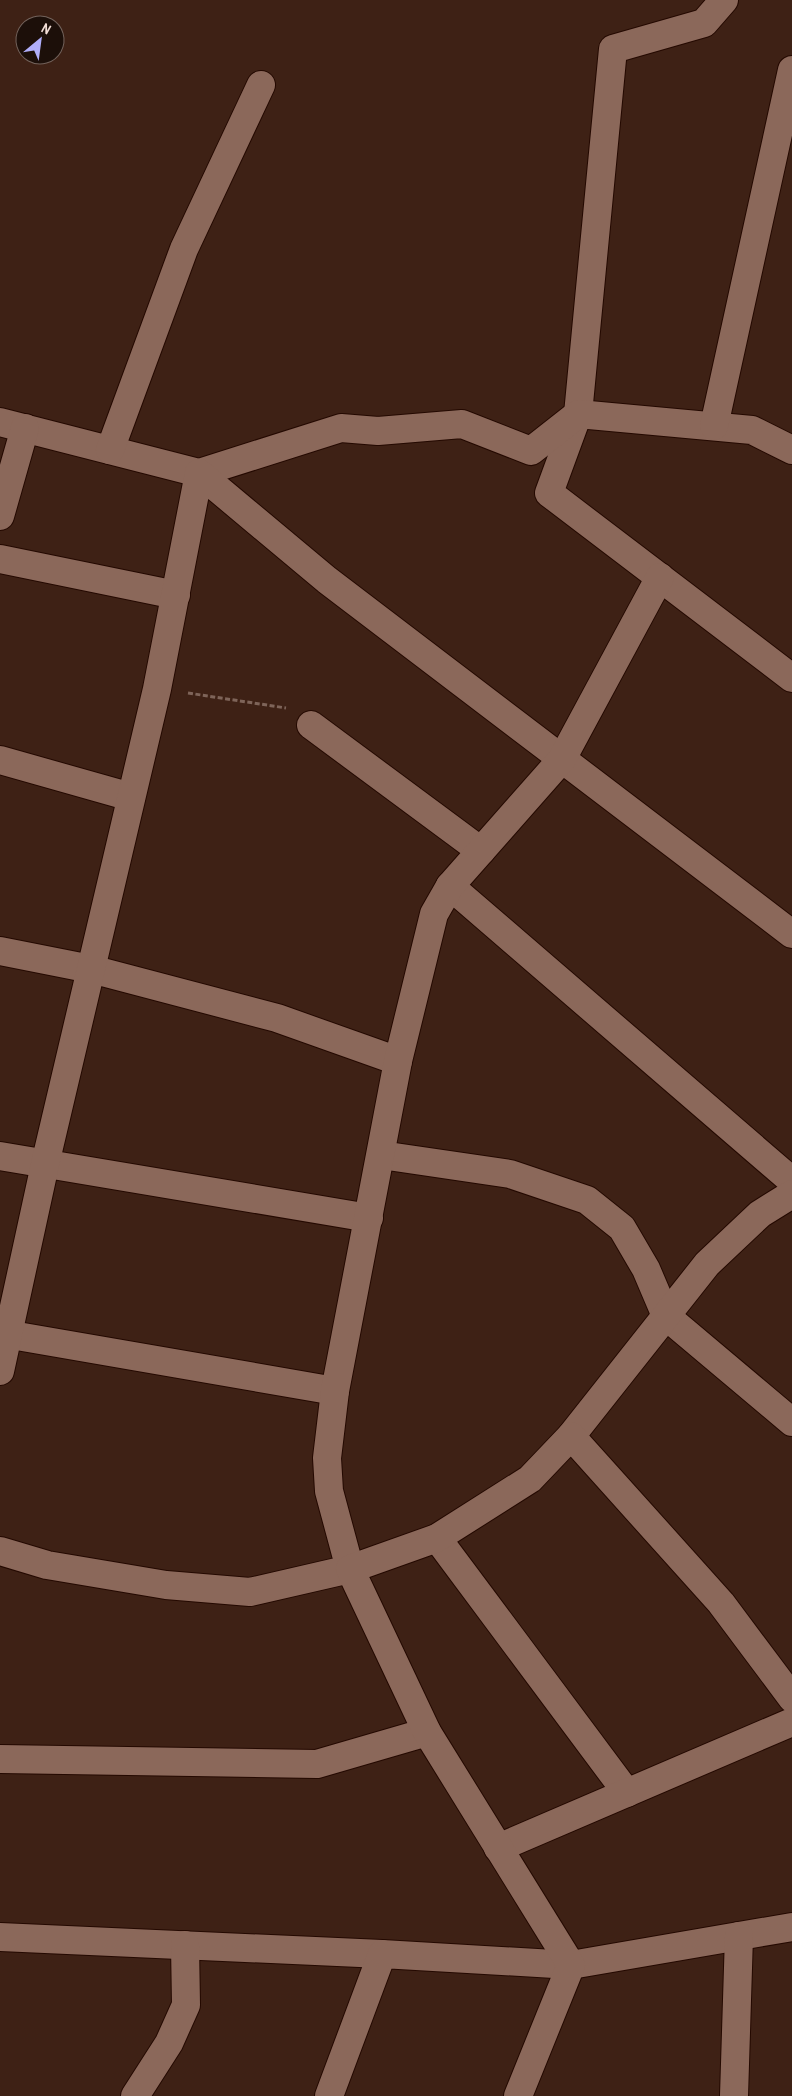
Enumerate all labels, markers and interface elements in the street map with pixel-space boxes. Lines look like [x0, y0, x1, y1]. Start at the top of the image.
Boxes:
north arrow [15, 15, 65, 65]
text: N [38, 19, 54, 39]

